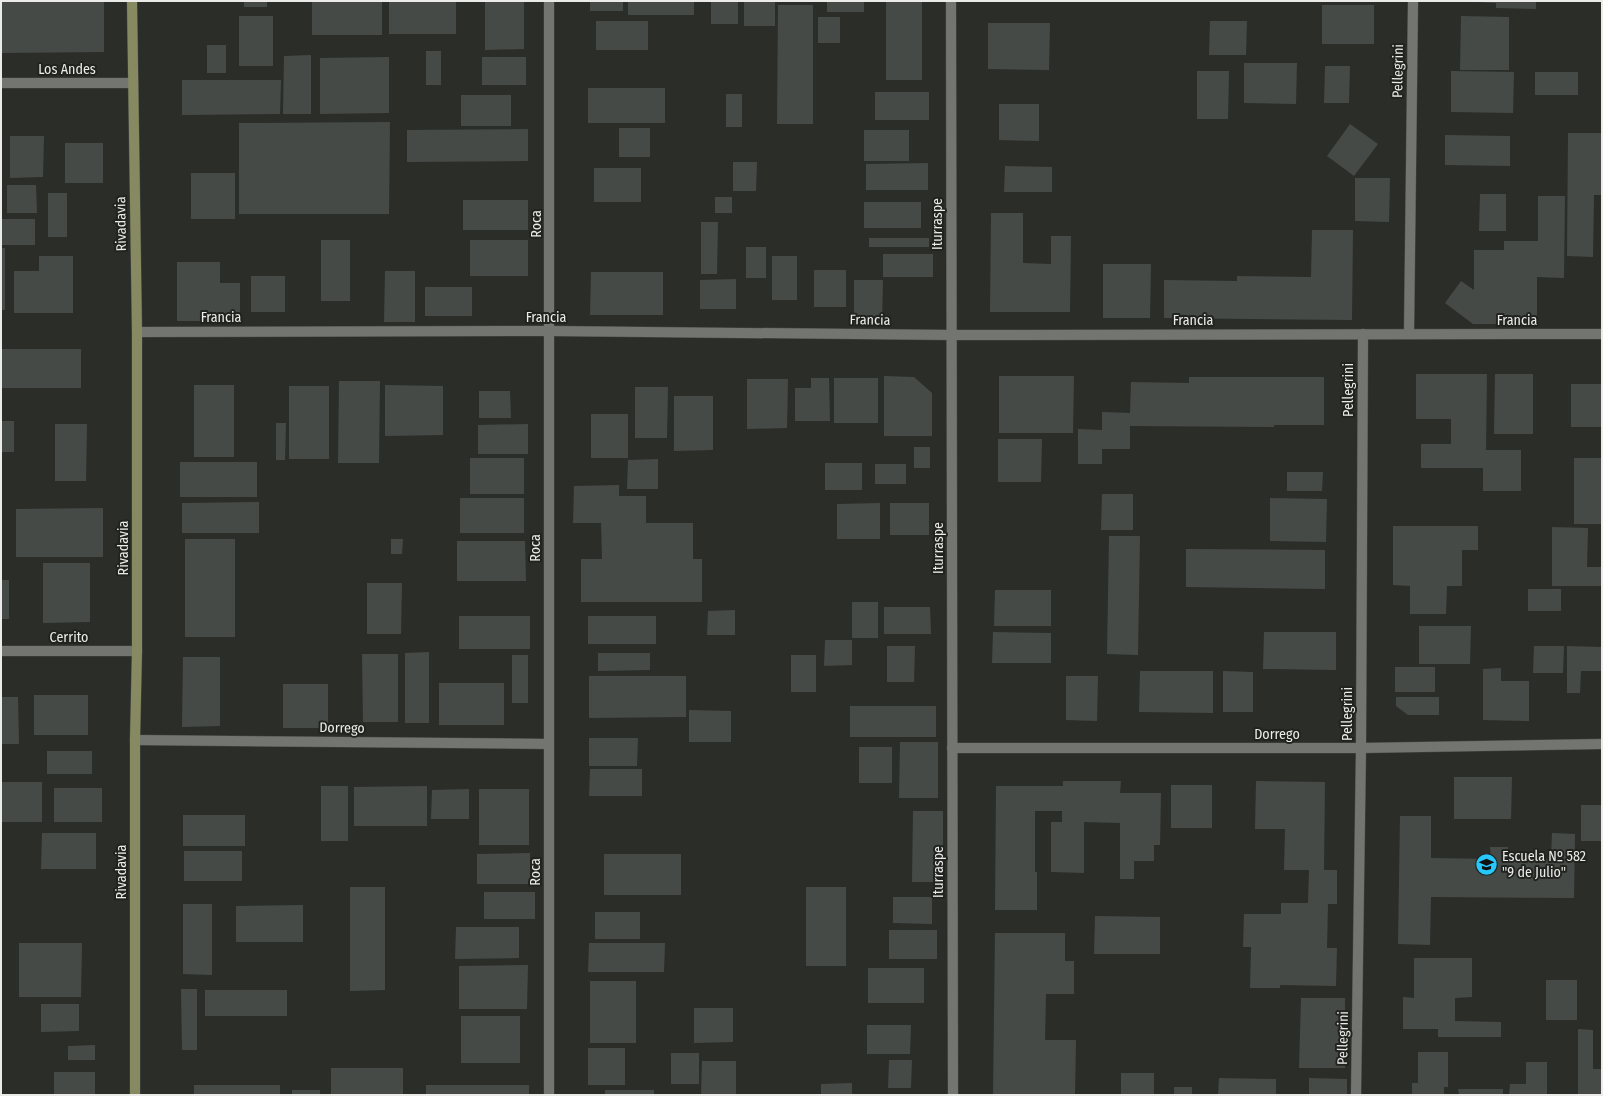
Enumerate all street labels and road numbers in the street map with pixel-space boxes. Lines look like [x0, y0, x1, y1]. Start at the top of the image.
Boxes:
street label: Pellegrini [1389, 44, 1407, 98]
street label: Los Andes [38, 61, 96, 78]
street label: Rivadavia [112, 196, 130, 252]
street label: Iturraspe [929, 198, 946, 250]
street label: Roca [528, 210, 545, 238]
street label: Francia [201, 309, 241, 326]
street label: Francia [526, 309, 566, 326]
street label: Francia [849, 311, 891, 329]
street label: Francia [1173, 312, 1213, 329]
street label: Francia [1497, 312, 1537, 329]
street label: Pellegrini [1340, 363, 1357, 417]
street label: Rivadavia [115, 520, 132, 575]
street label: Iturraspe [930, 522, 947, 574]
street label: Roca [527, 534, 544, 562]
street label: Cerrito [50, 629, 88, 646]
street label: Pellegrini [1339, 687, 1356, 741]
street label: Dorrego [319, 719, 365, 737]
street label: Dorrego [1254, 726, 1300, 743]
street label: Rivadavia [113, 844, 130, 899]
street label: Iturraspe [930, 846, 947, 898]
street label: Roca [527, 858, 544, 886]
street label: Pellegrini [1334, 1011, 1352, 1065]

